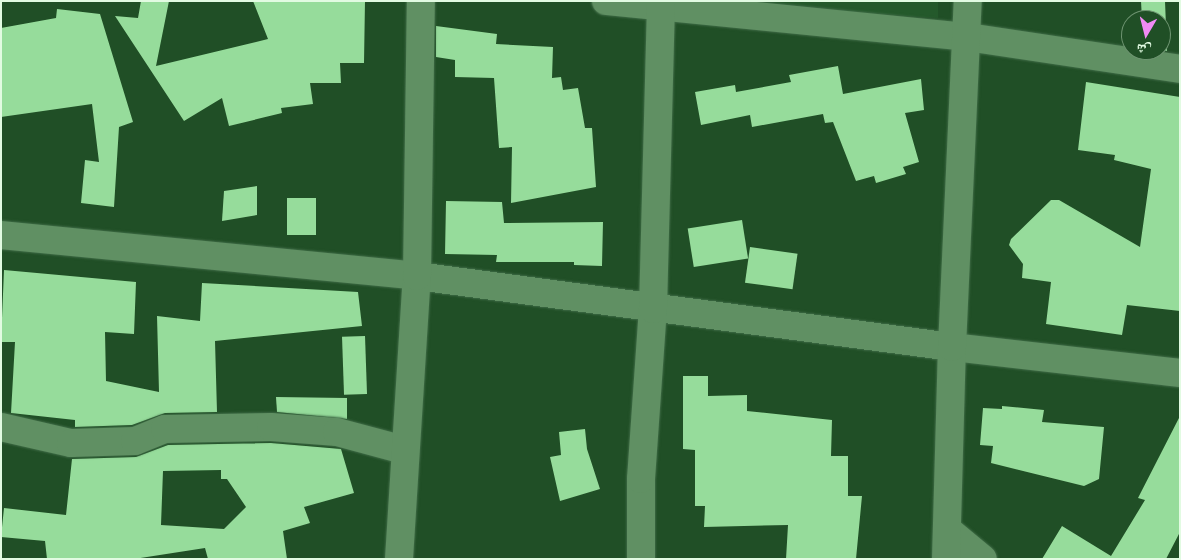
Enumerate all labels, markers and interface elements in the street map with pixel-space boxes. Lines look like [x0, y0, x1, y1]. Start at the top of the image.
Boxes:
north arrow [1121, 10, 1171, 60]
text: ش [1135, 40, 1153, 59]

